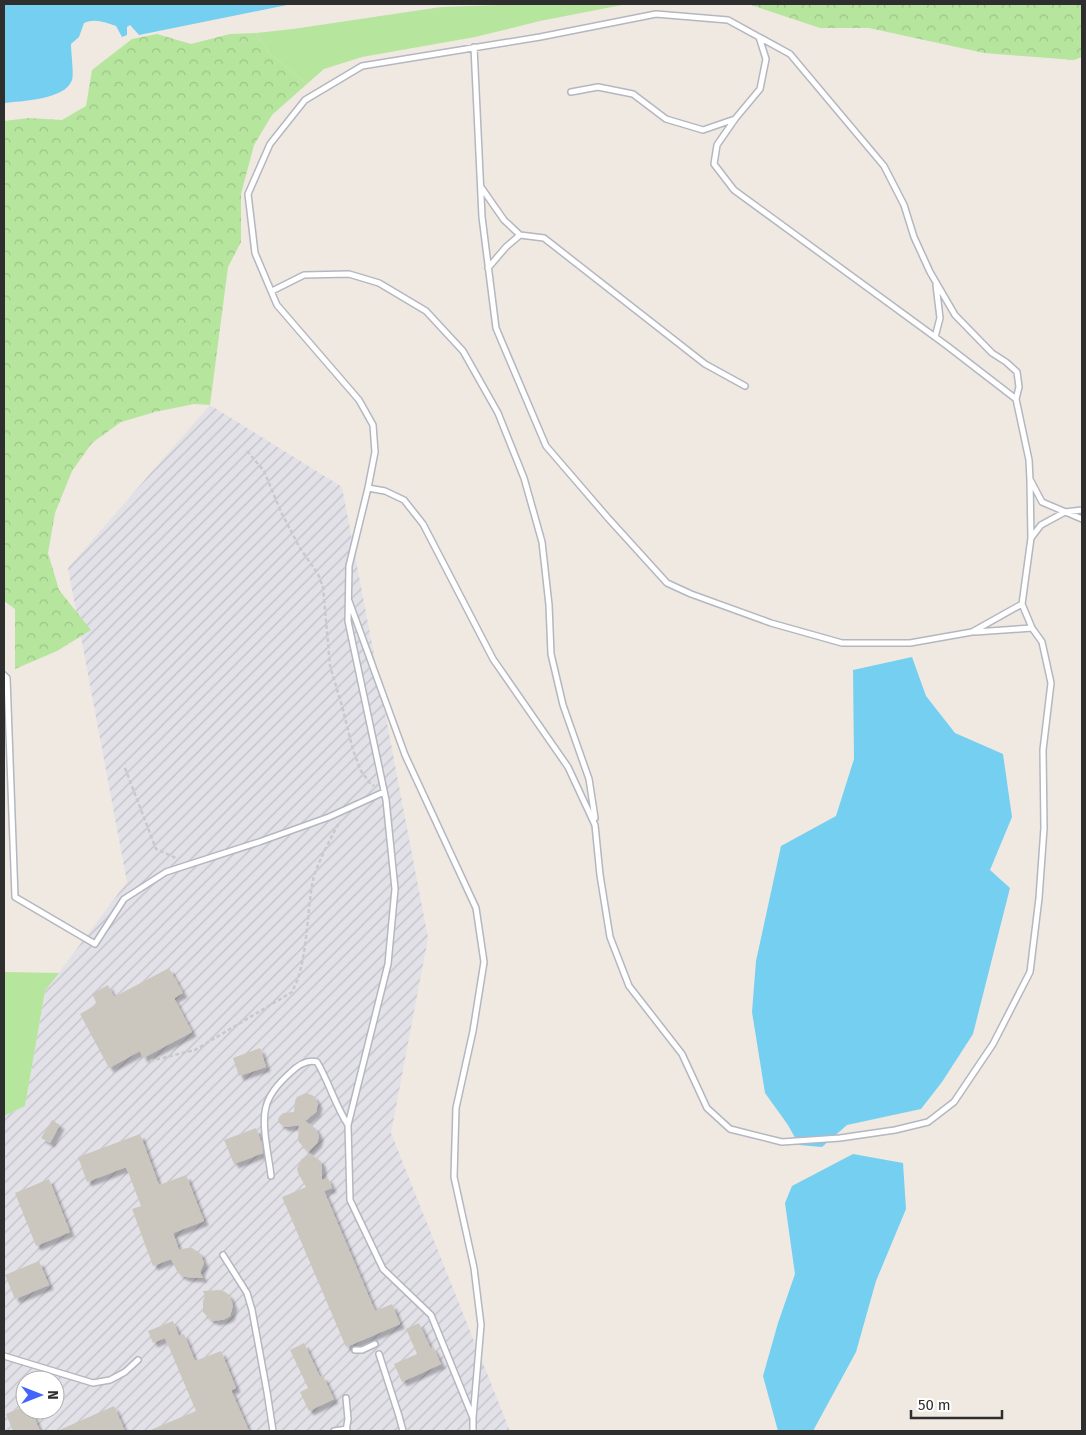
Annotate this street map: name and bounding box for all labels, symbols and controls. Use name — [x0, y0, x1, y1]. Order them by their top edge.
north arrow — [15, 1370, 65, 1420]
scale bar — [911, 1388, 1002, 1420]
text: N — [44, 1390, 61, 1400]
text: 50 m — [918, 1396, 951, 1414]

